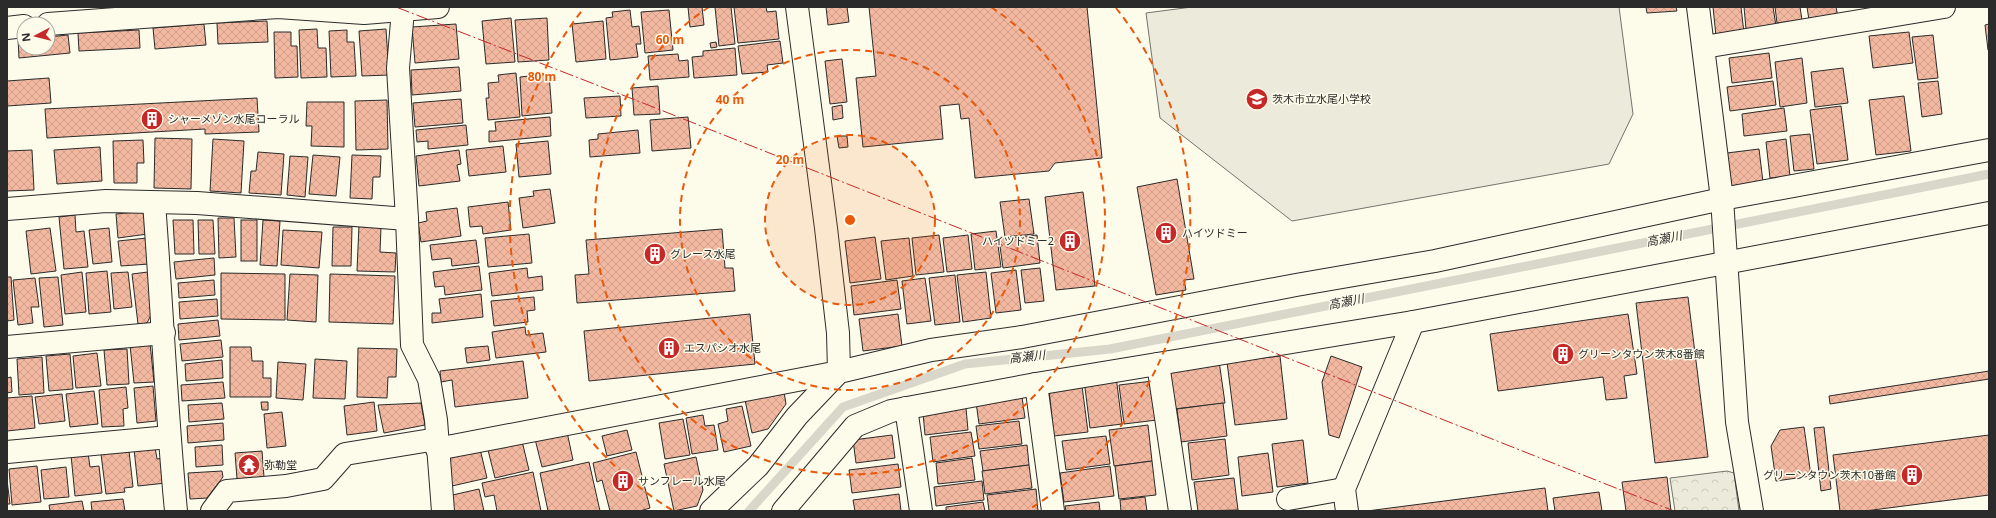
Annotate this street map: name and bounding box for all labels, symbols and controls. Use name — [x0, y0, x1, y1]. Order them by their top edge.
north arrow — [16, 16, 56, 56]
text: 60 m — [656, 31, 684, 48]
text: N — [18, 32, 34, 43]
text: 80 m — [528, 68, 556, 85]
school or university icon: 茨木市立水尾小学校 — [1244, 86, 1270, 112]
text: 40 m — [716, 91, 744, 108]
place label: 茨木市立水尾小学校 — [1272, 91, 1371, 106]
building icon: シャーメゾン水尾コーラル — [139, 106, 165, 132]
place label: シャーメゾン水尾コーラル — [168, 111, 300, 126]
text: 20 m — [776, 151, 804, 168]
centre of rings — [843, 213, 857, 227]
building icon: ハイツドミー — [1153, 220, 1179, 246]
place label: ハイツドミー — [1182, 225, 1248, 240]
water label: 高瀬川 — [1645, 226, 1685, 250]
building icon: ハイツドミー2 — [1057, 228, 1083, 254]
place label: ハイツドミー2 — [982, 233, 1054, 248]
building icon: グレース水尾 — [642, 241, 668, 267]
place label: グレース水尾 — [670, 246, 735, 261]
water label: 高瀬川 — [1327, 289, 1367, 313]
building icon: エスパシオ水尾 — [656, 335, 682, 361]
place label: エスパシオ水尾 — [684, 340, 761, 355]
building icon: グリーンタウン茨木8番館 — [1550, 341, 1576, 367]
water label: 高瀬川 — [1008, 346, 1048, 367]
place label: グリーンタウン茨木8番館 — [1578, 346, 1705, 361]
temple icon: 弥勒堂 — [236, 452, 262, 478]
place label: 弥勒堂 — [264, 457, 297, 472]
building icon: グリーンタウン茨木10番館 — [1899, 462, 1925, 488]
place label: グリーンタウン茨木10番館 — [1763, 467, 1896, 482]
building icon: サンフレール水尾 — [610, 468, 636, 494]
place label: サンフレール水尾 — [638, 473, 726, 488]

